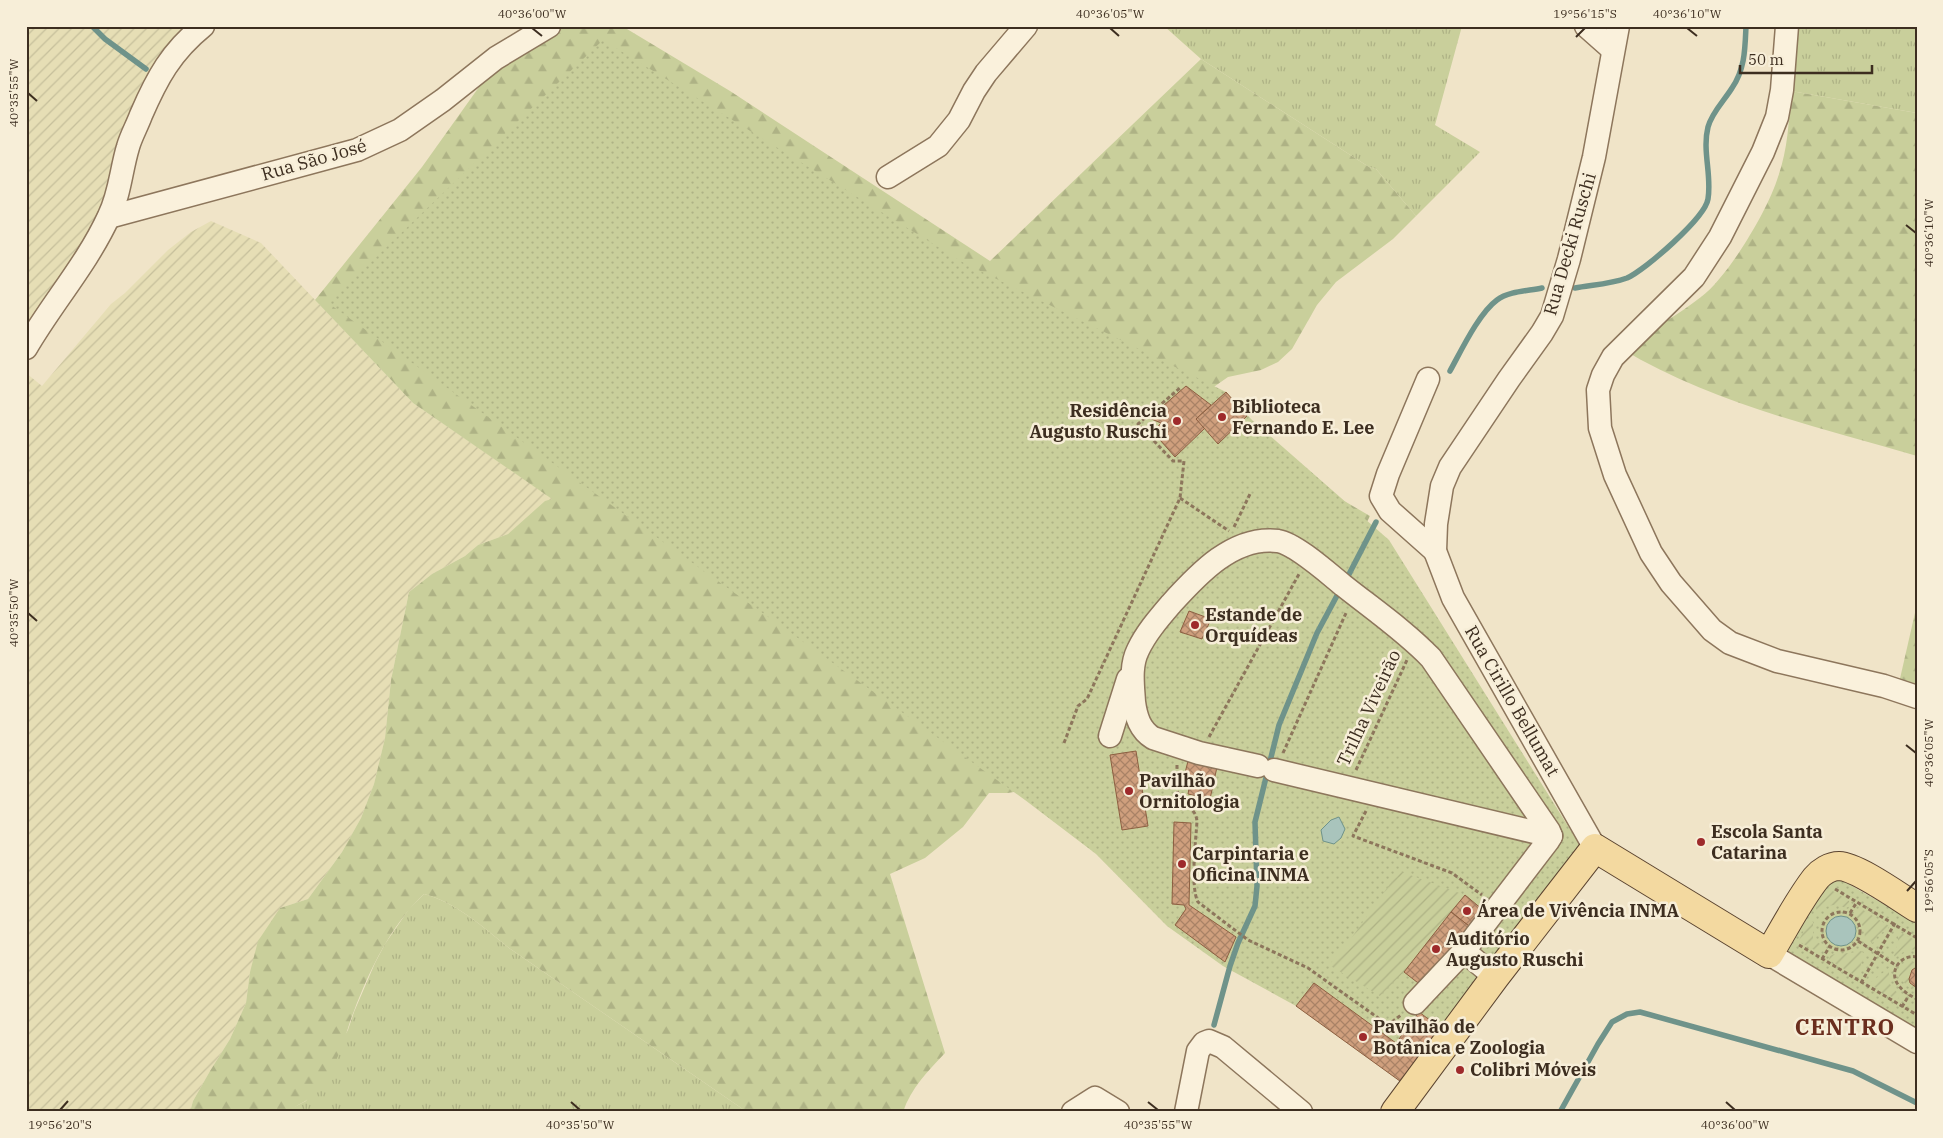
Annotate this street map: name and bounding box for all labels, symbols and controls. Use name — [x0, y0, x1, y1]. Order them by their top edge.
text: 40°36'00"W — [498, 6, 567, 21]
text: 40°36'05"W — [1076, 6, 1145, 21]
text: 19°56'15"S — [1553, 6, 1617, 21]
text: 40°36'10"W — [1653, 6, 1722, 21]
scale bar — [1740, 42, 1873, 74]
text: 50 m — [1748, 50, 1784, 69]
text: 40°35'55"W — [6, 58, 21, 127]
street label: Rua São José — [259, 134, 369, 186]
street label: Rua Decki Ruschi — [1538, 170, 1601, 318]
text: 40°36'10"W — [1921, 198, 1936, 267]
place label: Biblioteca Fernando E. Lee — [1232, 395, 1374, 439]
place label: Residência Augusto Ruschi — [1029, 399, 1167, 443]
marker: Biblioteca Fernando E. Lee — [1216, 411, 1228, 423]
marker: Residência Augusto Ruschi — [1171, 415, 1183, 427]
text: 40°35'50"W — [6, 578, 21, 647]
place label: Estande de Orquídeas — [1205, 603, 1302, 647]
marker: Estande de Orquídeas — [1189, 619, 1201, 631]
street label: Rua Cirillo Bellumat — [1460, 621, 1565, 780]
street label: Trilha Viveirão — [1332, 646, 1406, 770]
text: 40°36'05"W — [1921, 718, 1936, 787]
place label: Pavilhão Ornitologia — [1139, 769, 1240, 813]
marker: Pavilhão Ornitologia — [1123, 785, 1135, 797]
place label: Escola Santa Catarina — [1711, 820, 1823, 864]
marker: Escola Santa Catarina — [1695, 836, 1707, 848]
place label: Carpintaria e Oficina INMA — [1192, 842, 1310, 886]
text: 19°56'05"S — [1921, 849, 1936, 913]
marker: Carpintaria e Oficina INMA — [1176, 858, 1188, 870]
place label: Área de Vivência INMA — [1477, 898, 1680, 922]
marker: Área de Vivência INMA — [1461, 905, 1473, 917]
place label: Auditório Augusto Ruschi — [1446, 927, 1584, 971]
marker: Auditório Augusto Ruschi — [1430, 943, 1442, 955]
district label: CENTRO — [1795, 1012, 1895, 1041]
place label: Pavilhão de Botânica e Zoologia — [1373, 1015, 1545, 1059]
marker: Pavilhão de Botânica e Zoologia — [1357, 1031, 1369, 1043]
place label: Colibri Móveis — [1470, 1058, 1596, 1081]
marker: Colibri Móveis — [1454, 1064, 1466, 1076]
text: 19°56'20"S — [28, 1117, 92, 1132]
text: 40°35'50"W — [546, 1117, 615, 1132]
text: 40°35'55"W — [1124, 1117, 1193, 1132]
text: 40°36'00"W — [1701, 1117, 1770, 1132]

